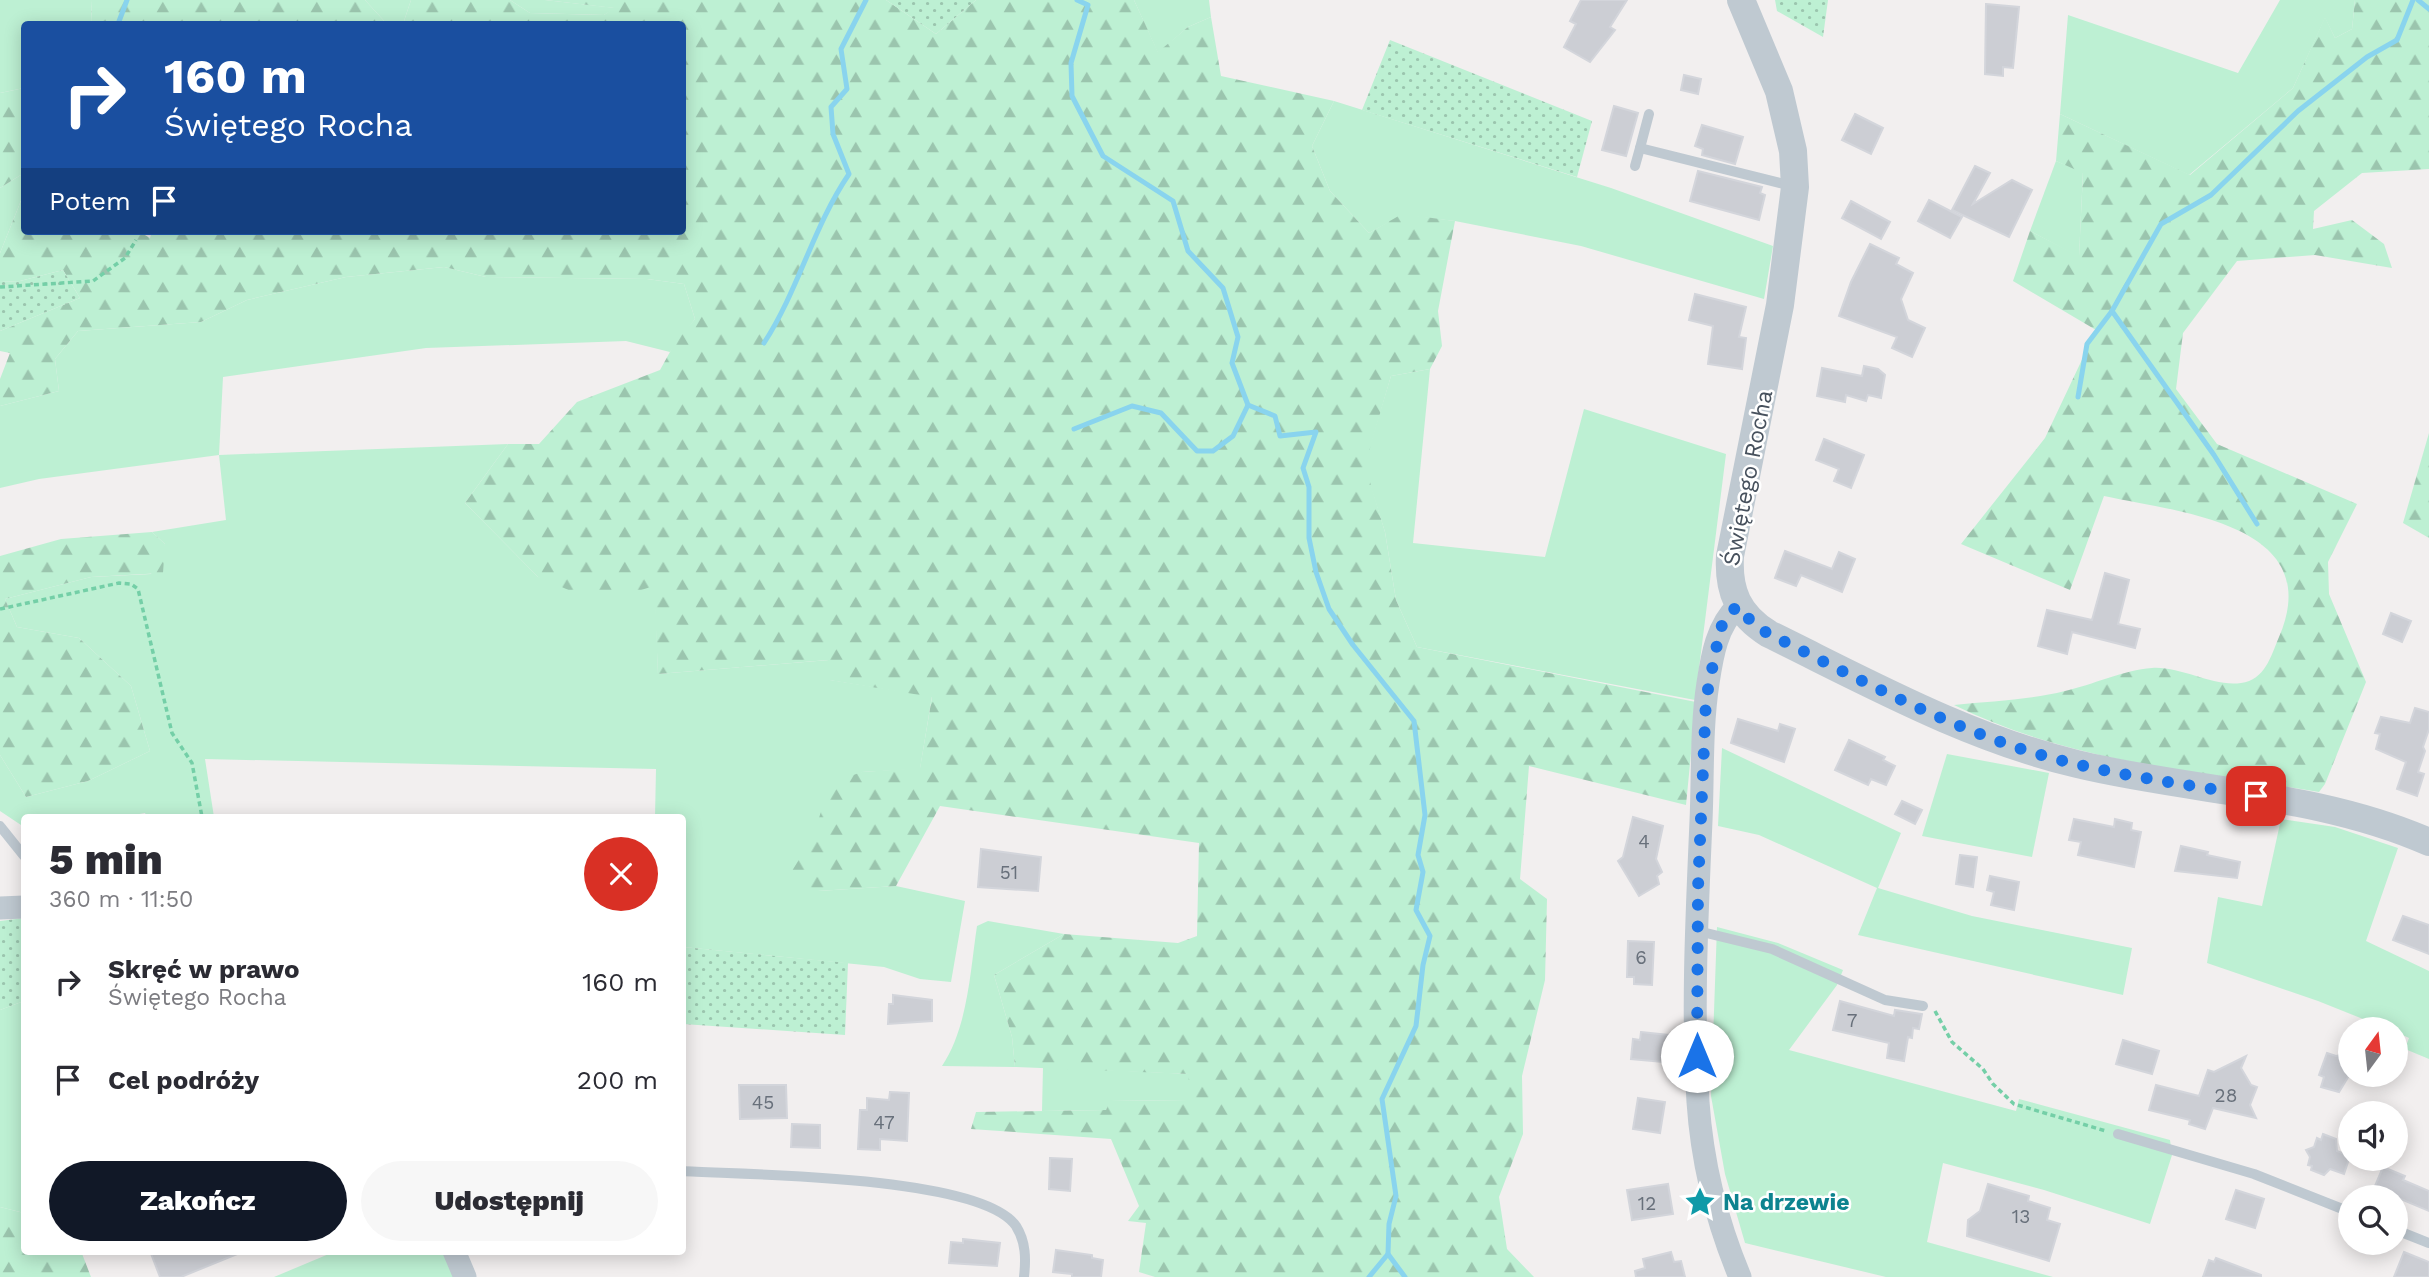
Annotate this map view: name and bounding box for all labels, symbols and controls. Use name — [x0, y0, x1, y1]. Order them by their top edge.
text: 160 m — [164, 47, 307, 105]
icon: right — [49, 49, 140, 140]
text: Świętego Rocha — [164, 106, 413, 144]
icon: arrive — [145, 182, 183, 220]
text: Potem — [49, 186, 131, 216]
street label: Świętego Rocha — [1717, 388, 1778, 568]
pin — [2226, 766, 2286, 826]
icon: arrive — [2237, 777, 2275, 815]
house number: 4 — [1638, 830, 1650, 853]
text: 5 min — [49, 835, 163, 884]
button: close — [584, 837, 658, 911]
house number: 51 — [1000, 861, 1018, 884]
text: 360 m · 11:50 — [49, 886, 193, 913]
house number: 6 — [1635, 946, 1647, 969]
text: Skręć w prawo — [108, 954, 300, 984]
icon: right — [49, 963, 87, 1001]
text: 160 m — [582, 967, 658, 997]
text: Świętego Rocha — [108, 984, 287, 1011]
house number: 7 — [1847, 1009, 1857, 1032]
north arrow — [2338, 1017, 2408, 1087]
map controls — [2338, 1017, 2408, 1255]
position arrow — [1660, 1019, 1734, 1093]
icon: arrive — [49, 1061, 87, 1099]
text: Cel podróży — [108, 1065, 259, 1095]
text: 200 m — [577, 1065, 658, 1095]
house number: 28 — [2215, 1084, 2237, 1107]
house number: 45 — [752, 1091, 774, 1114]
button: sound — [2338, 1101, 2408, 1171]
house number: 47 — [873, 1111, 895, 1134]
button: Zakończ — [49, 1161, 347, 1241]
button: Udostępnij — [361, 1161, 658, 1241]
place icon: Na drzewie — [1683, 1185, 1717, 1219]
button: search — [2338, 1185, 2408, 1255]
place label: Na drzewie — [1723, 1189, 1849, 1216]
house number: 12 — [1638, 1192, 1656, 1215]
house number: 13 — [2012, 1205, 2030, 1228]

